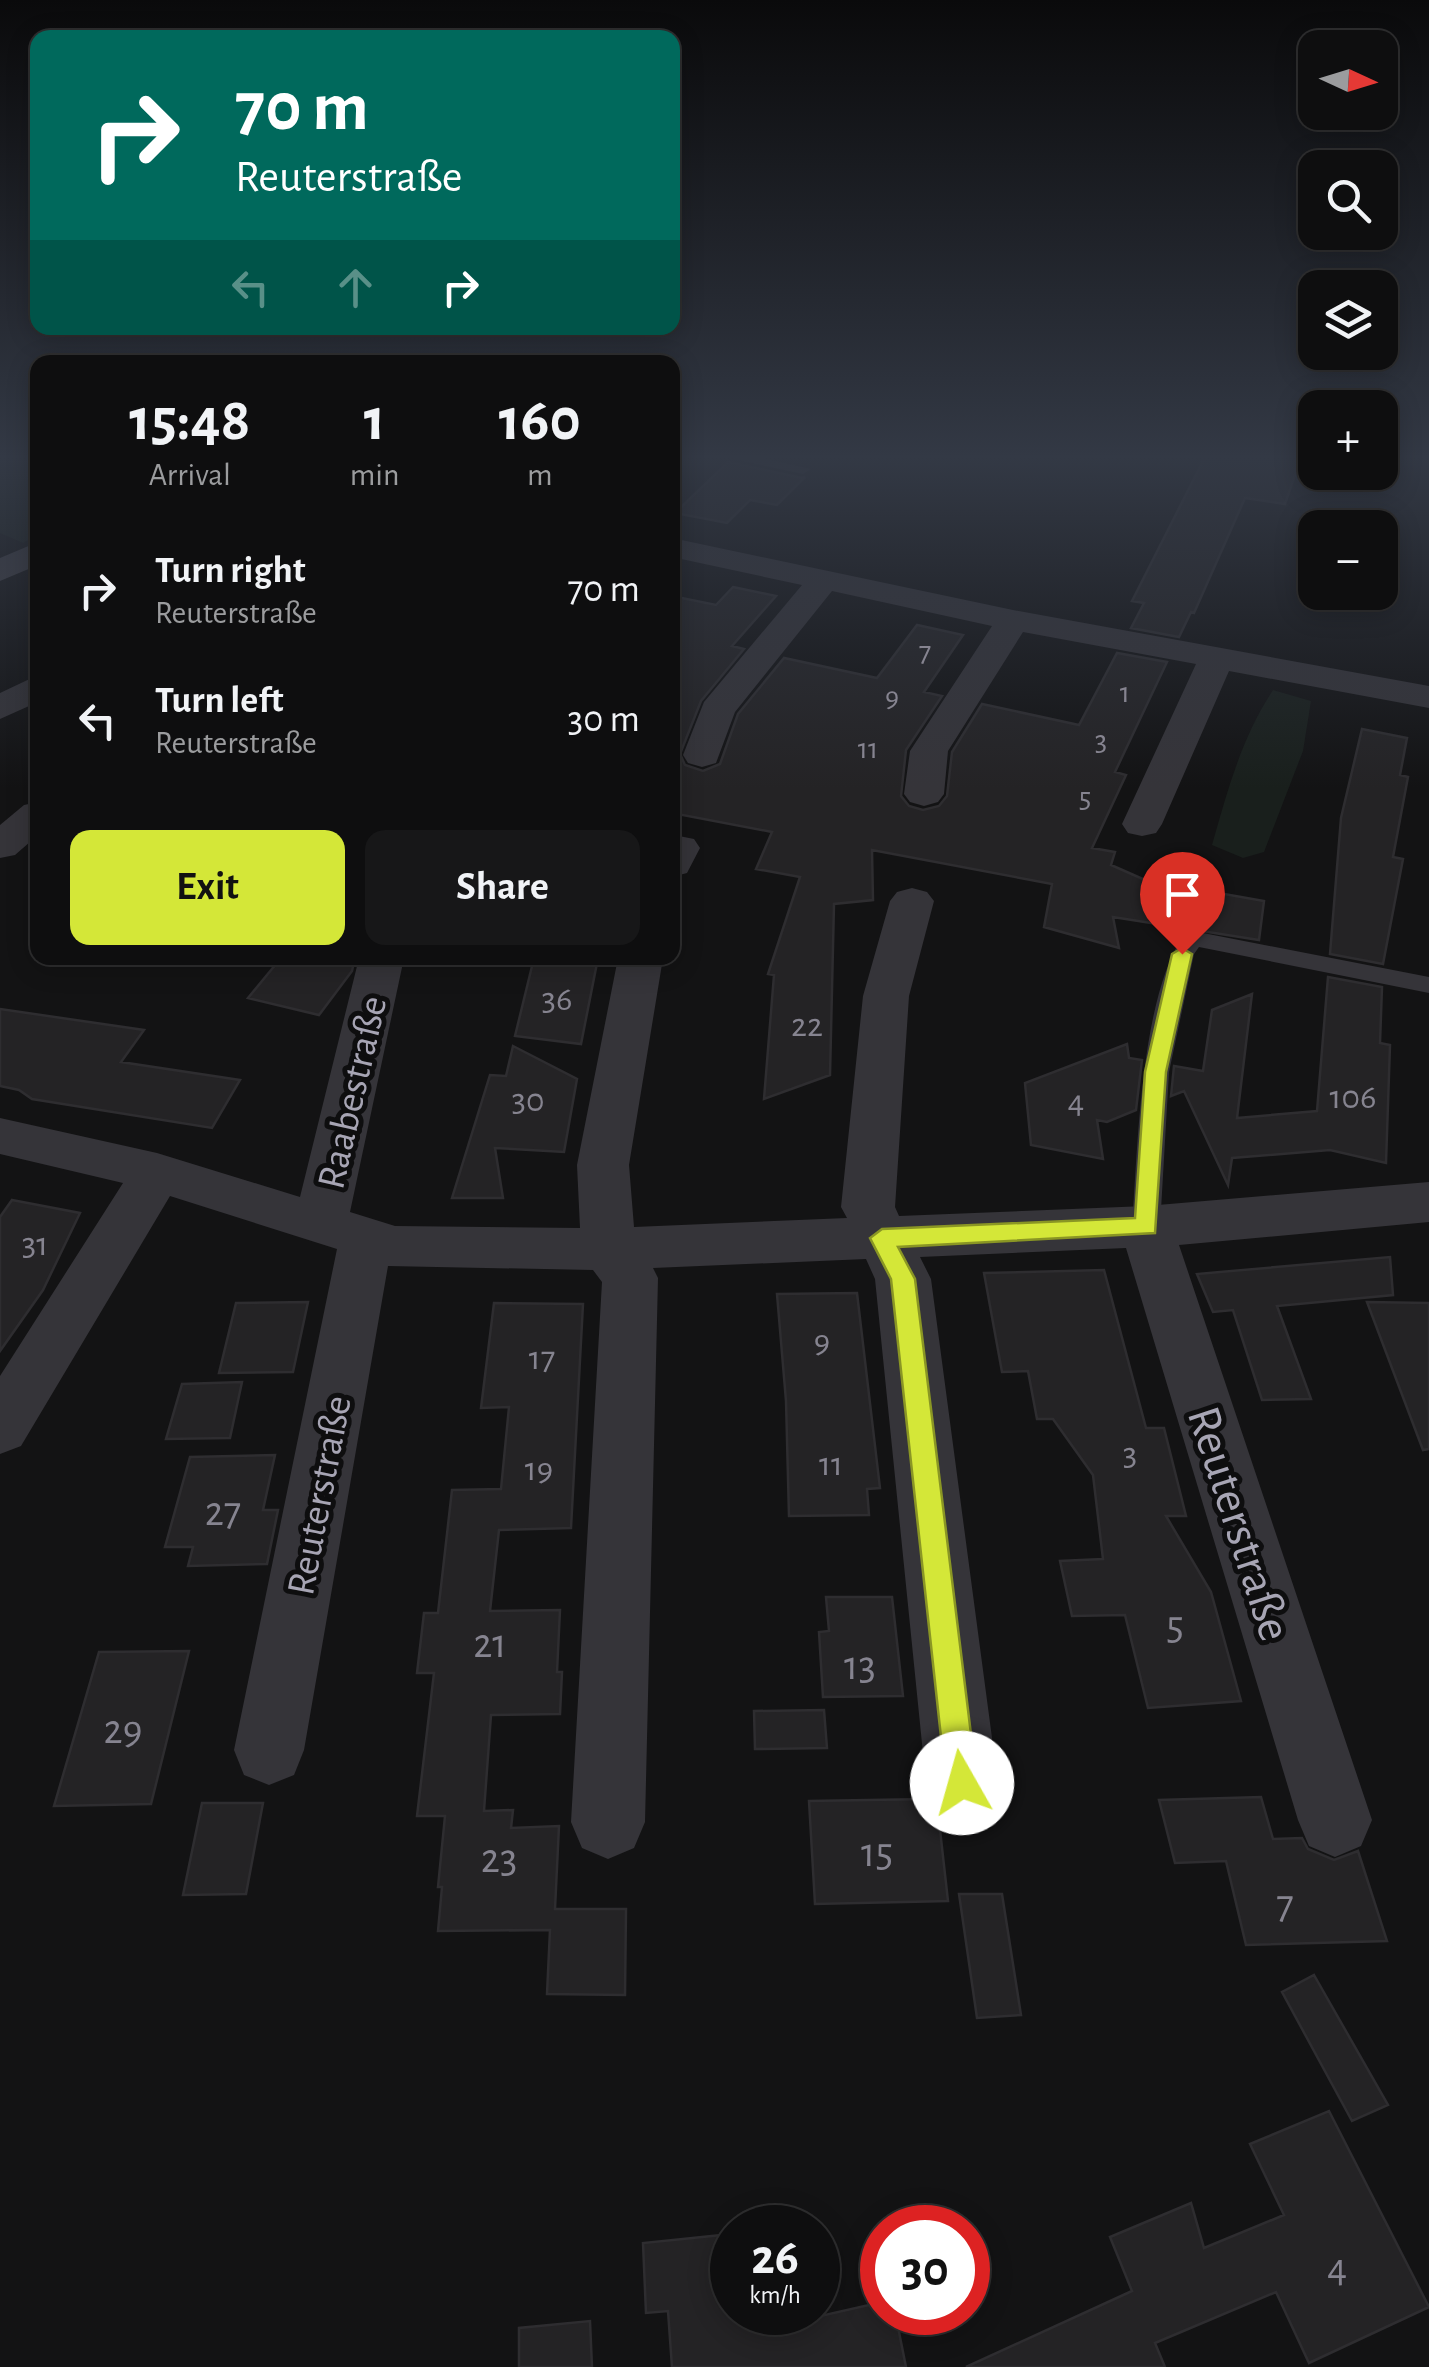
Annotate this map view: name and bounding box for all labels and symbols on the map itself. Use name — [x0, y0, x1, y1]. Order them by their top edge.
north arrow — [1298, 30, 1398, 130]
house number: 7 — [919, 637, 931, 667]
house number: 1 — [1120, 678, 1130, 708]
house number: 9 — [885, 683, 899, 713]
house number: 3 — [1095, 726, 1107, 756]
house number: 11 — [858, 734, 878, 764]
house number: 5 — [1079, 783, 1091, 813]
pin — [1140, 852, 1225, 955]
house number: 36 — [542, 982, 572, 1017]
street label: Raabestraße — [311, 992, 395, 1193]
house number: 22 — [791, 1008, 823, 1043]
house number: 106 — [1330, 1080, 1376, 1115]
house number: 30 — [512, 1083, 544, 1118]
house number: 4 — [1068, 1085, 1084, 1120]
house number: 31 — [22, 1227, 48, 1262]
house number: 9 — [814, 1324, 830, 1359]
house number: 17 — [529, 1341, 555, 1376]
street label: Reuterstraße — [281, 1392, 359, 1599]
street label: Reuterstraße — [1178, 1401, 1298, 1647]
house number: 3 — [1123, 1437, 1137, 1472]
house number: 11 — [819, 1447, 843, 1482]
house number: 19 — [525, 1452, 553, 1487]
house number: 27 — [205, 1491, 241, 1533]
house number: 5 — [1166, 1605, 1184, 1647]
house number: 21 — [473, 1623, 507, 1665]
house number: 13 — [844, 1645, 876, 1687]
house number: 29 — [104, 1709, 142, 1751]
position arrow — [910, 1731, 1014, 1835]
house number: 15 — [861, 1832, 893, 1874]
house number: 23 — [481, 1838, 517, 1880]
house number: 7 — [1276, 1884, 1294, 1926]
speed limit sign: 30 — [860, 2205, 990, 2335]
house number: 4 — [1327, 2247, 1347, 2289]

